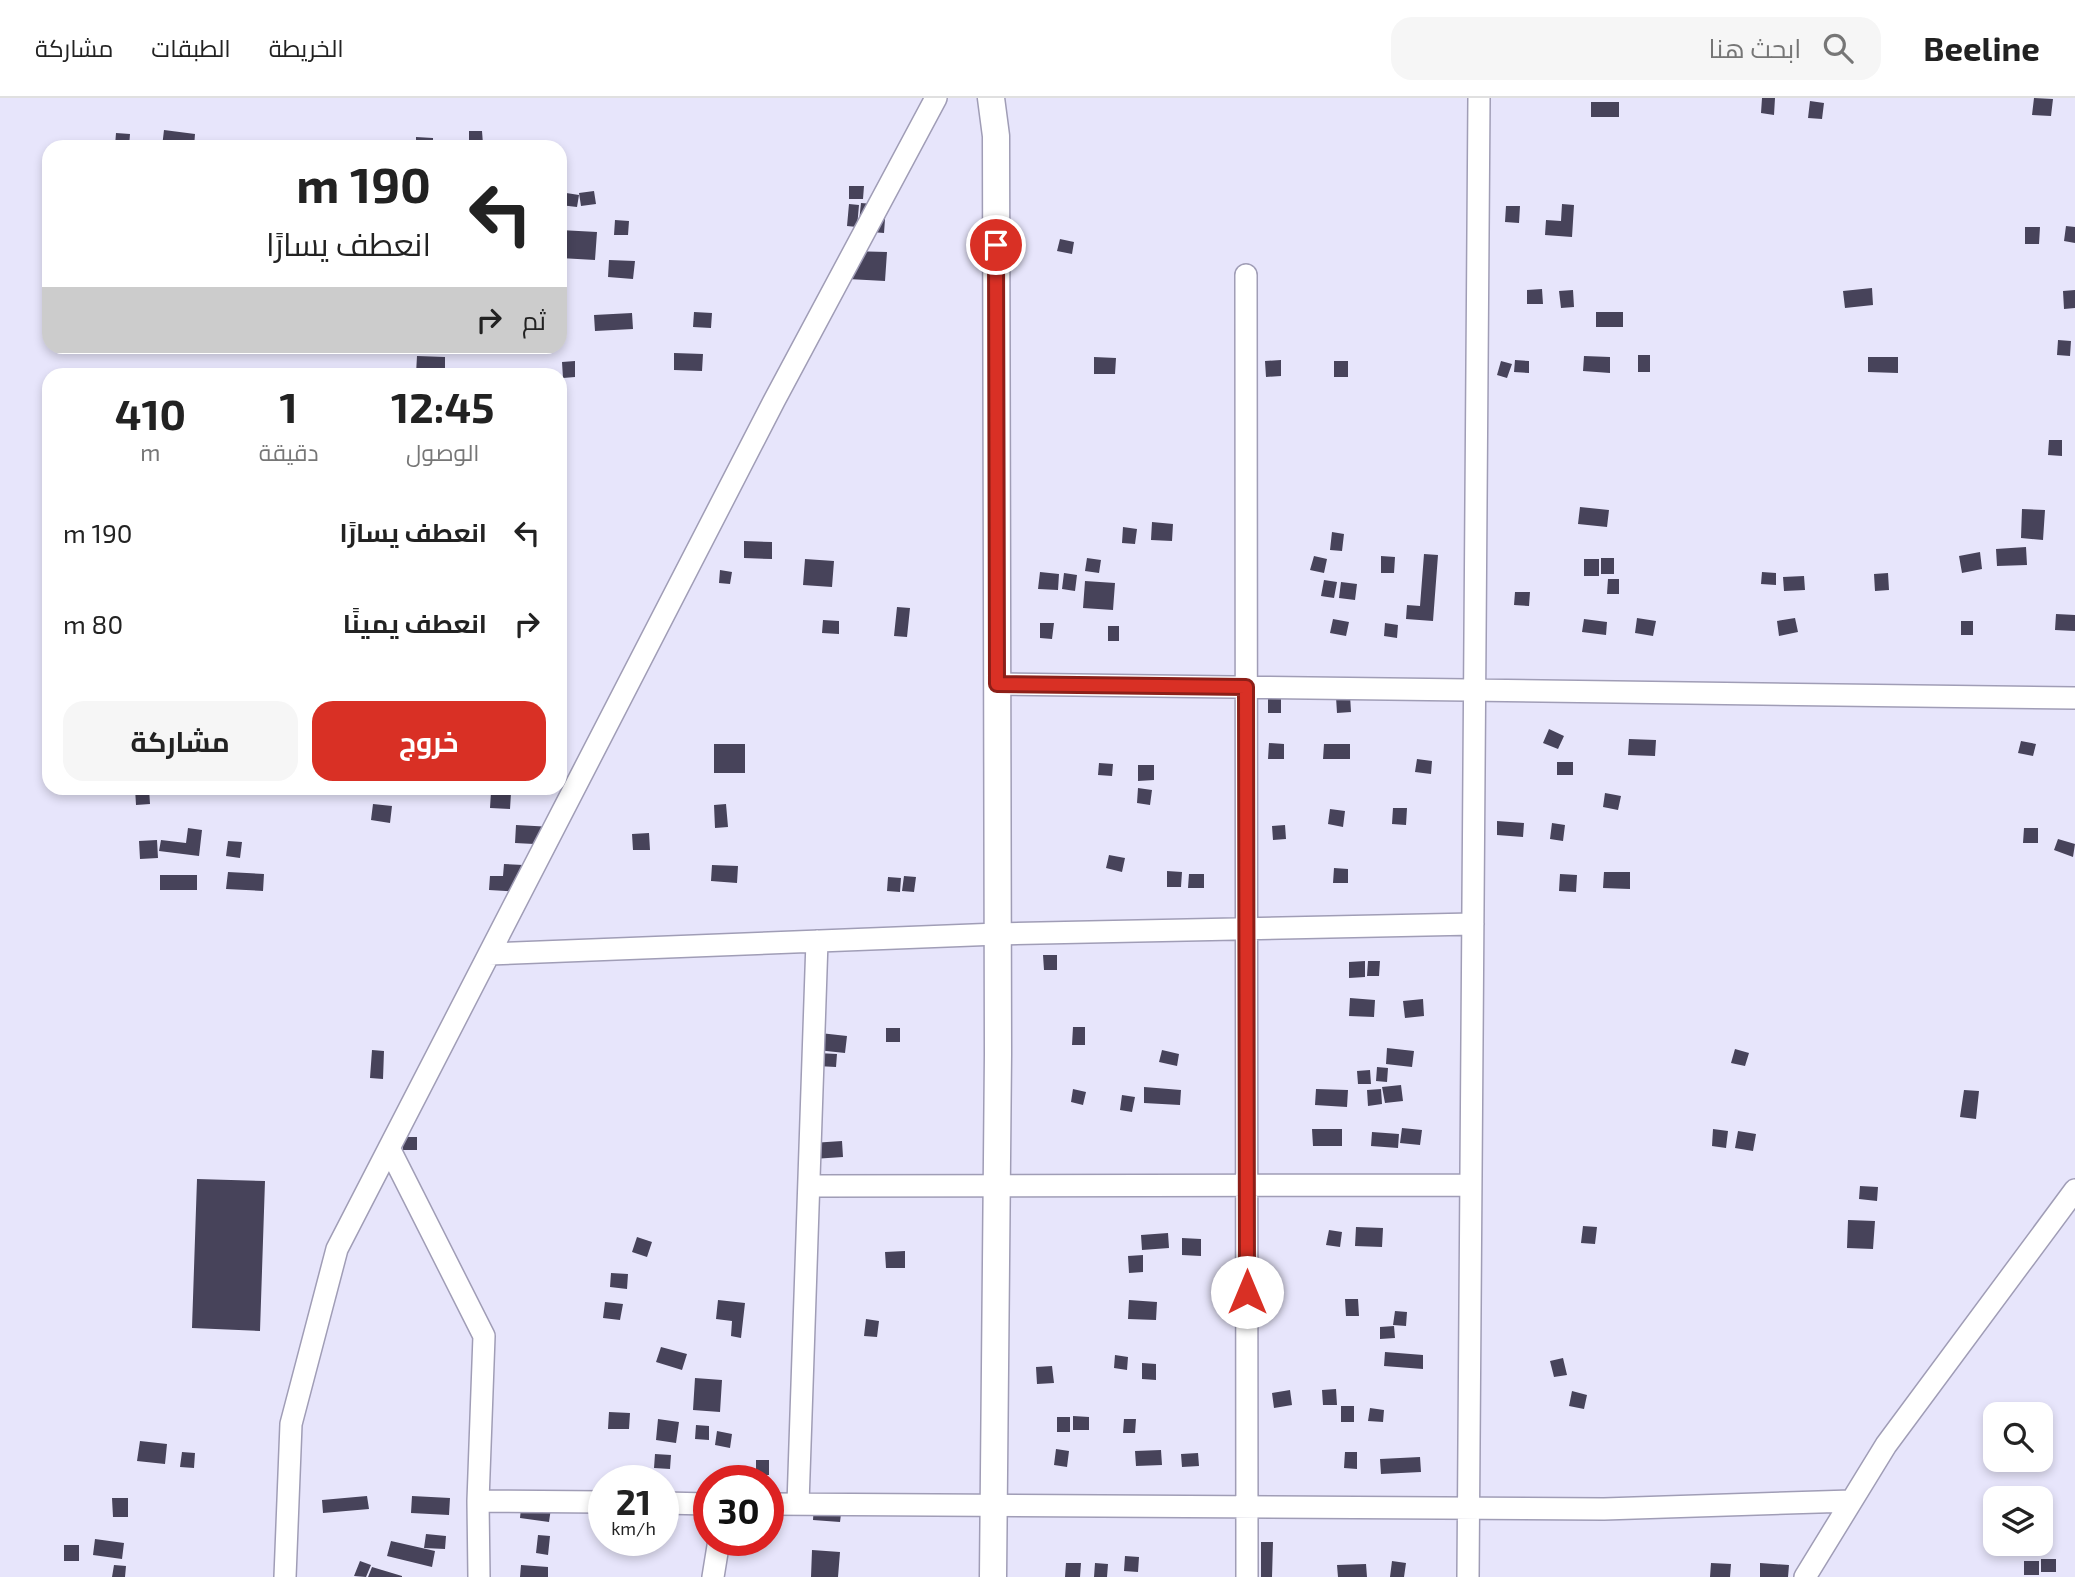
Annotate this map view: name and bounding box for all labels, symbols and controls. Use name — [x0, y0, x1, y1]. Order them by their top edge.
search box — [1391, 17, 1881, 80]
text: Beeline — [1923, 28, 2040, 68]
icon: search — [1819, 29, 1857, 67]
text: ابحث هنا — [1709, 32, 1801, 63]
text: مشاركة — [35, 33, 113, 62]
text: الطبقات — [151, 33, 231, 62]
text: الخريطة — [269, 33, 344, 62]
text: 190 m — [296, 154, 431, 213]
icon: left — [455, 168, 546, 259]
pin — [966, 215, 1026, 275]
text: انعطف يسارًا — [266, 224, 431, 262]
icon: arrive — [977, 226, 1015, 264]
icon: right — [470, 301, 508, 339]
text: ثم — [522, 304, 546, 335]
text: 1 — [280, 381, 298, 431]
text: 12:45 — [391, 381, 494, 431]
text: 410 — [115, 388, 186, 438]
text: m — [140, 438, 160, 466]
text: دقيقة — [259, 438, 319, 466]
text: الوصول — [406, 438, 479, 466]
icon: left — [508, 514, 546, 552]
text: انعطف يسارًا — [340, 516, 487, 547]
text: 190 m — [63, 517, 133, 548]
icon: right — [508, 605, 546, 643]
text: انعطف يمينًا — [343, 607, 487, 638]
text: 80 m — [63, 608, 123, 639]
button: مشاركة — [63, 701, 298, 781]
button: خروج — [312, 701, 546, 781]
position arrow — [1210, 1255, 1284, 1329]
map controls — [1983, 1402, 2053, 1556]
button: search — [1983, 1402, 2053, 1472]
speed limit sign: 30 — [693, 1465, 784, 1556]
text: 21 — [616, 1480, 651, 1522]
button: layers — [1983, 1486, 2053, 1556]
text: km/h — [611, 1517, 656, 1539]

